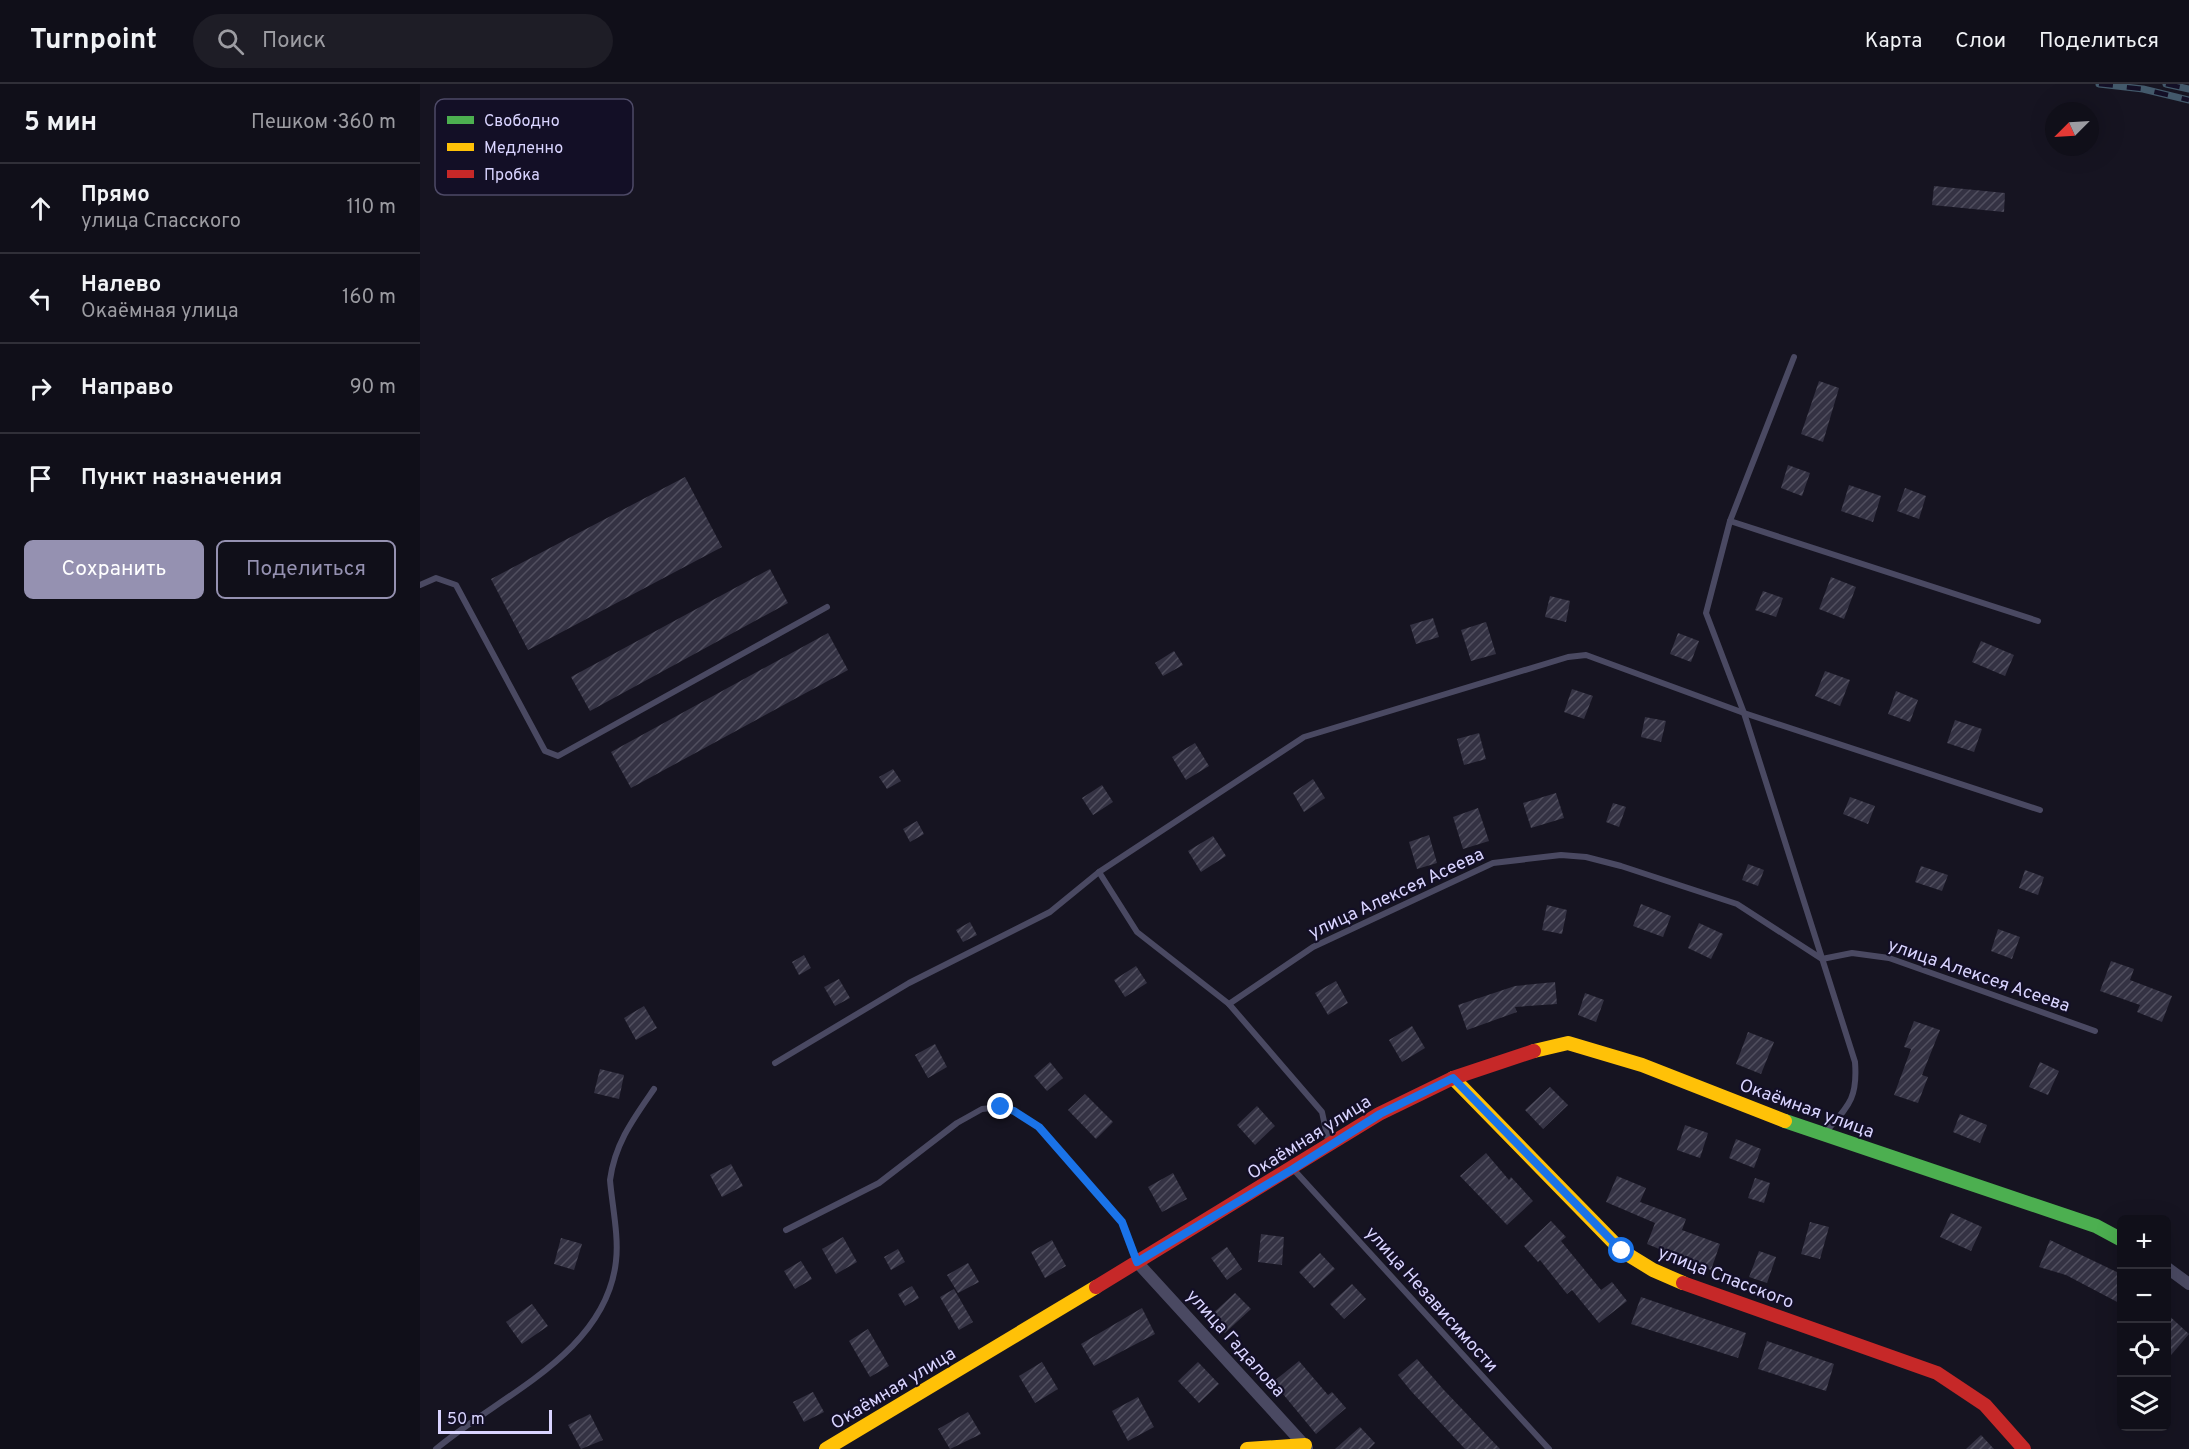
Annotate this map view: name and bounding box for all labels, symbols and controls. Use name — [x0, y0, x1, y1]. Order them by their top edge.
search box — [193, 14, 613, 68]
text: Turnpoint — [30, 23, 157, 59]
icon: search — [214, 25, 247, 58]
text: Поиск — [262, 28, 326, 55]
text: Карта — [1865, 28, 1922, 55]
text: Слои — [1955, 28, 2006, 55]
text: Поделиться — [2039, 28, 2159, 55]
legend — [435, 99, 633, 195]
north arrow — [2045, 102, 2099, 156]
text: 5 мин — [24, 107, 97, 140]
text: Пешком · 360 m — [251, 110, 396, 136]
text: Свободно — [484, 112, 560, 132]
text: Медленно — [484, 139, 563, 159]
text: Пробка — [484, 166, 540, 186]
text: Прямо — [81, 182, 150, 209]
icon: ahead — [24, 192, 57, 225]
text: 110 m — [347, 195, 396, 221]
text: улица Спасского — [81, 209, 241, 235]
text: Налево — [81, 272, 161, 299]
icon: left — [24, 282, 57, 315]
text: 160 m — [342, 285, 396, 311]
text: Окаёмная улица — [81, 299, 239, 325]
icon: right — [24, 372, 57, 405]
text: Направо — [81, 375, 173, 402]
text: 90 m — [350, 375, 396, 401]
icon: arrive — [24, 462, 57, 495]
text: Пункт назначения — [81, 465, 282, 492]
button: Сохранить — [24, 540, 204, 599]
button: Поделиться — [216, 540, 396, 599]
street label: улица Алексея Асеева — [1305, 844, 1488, 945]
street label: улица Алексея Асеева — [1884, 934, 2073, 1018]
street label: Окаёмная улица — [1736, 1074, 1877, 1144]
street label: Окаёмная улица — [1244, 1091, 1376, 1186]
route end — [987, 1093, 1013, 1119]
map controls — [2117, 1215, 2171, 1431]
button: + — [2117, 1215, 2171, 1269]
street label: улица Независимости — [1359, 1222, 1503, 1378]
route start — [1608, 1237, 1634, 1263]
street label: улица Спасского — [1654, 1242, 1797, 1315]
button: − — [2117, 1269, 2171, 1323]
street label: улица Гадалова — [1180, 1285, 1289, 1403]
button: locate — [2117, 1323, 2171, 1377]
street label: Окаёмная улица — [827, 1343, 960, 1436]
button: layers — [2117, 1377, 2171, 1431]
scale bar — [438, 1407, 552, 1434]
text: 50 m — [447, 1410, 485, 1430]

